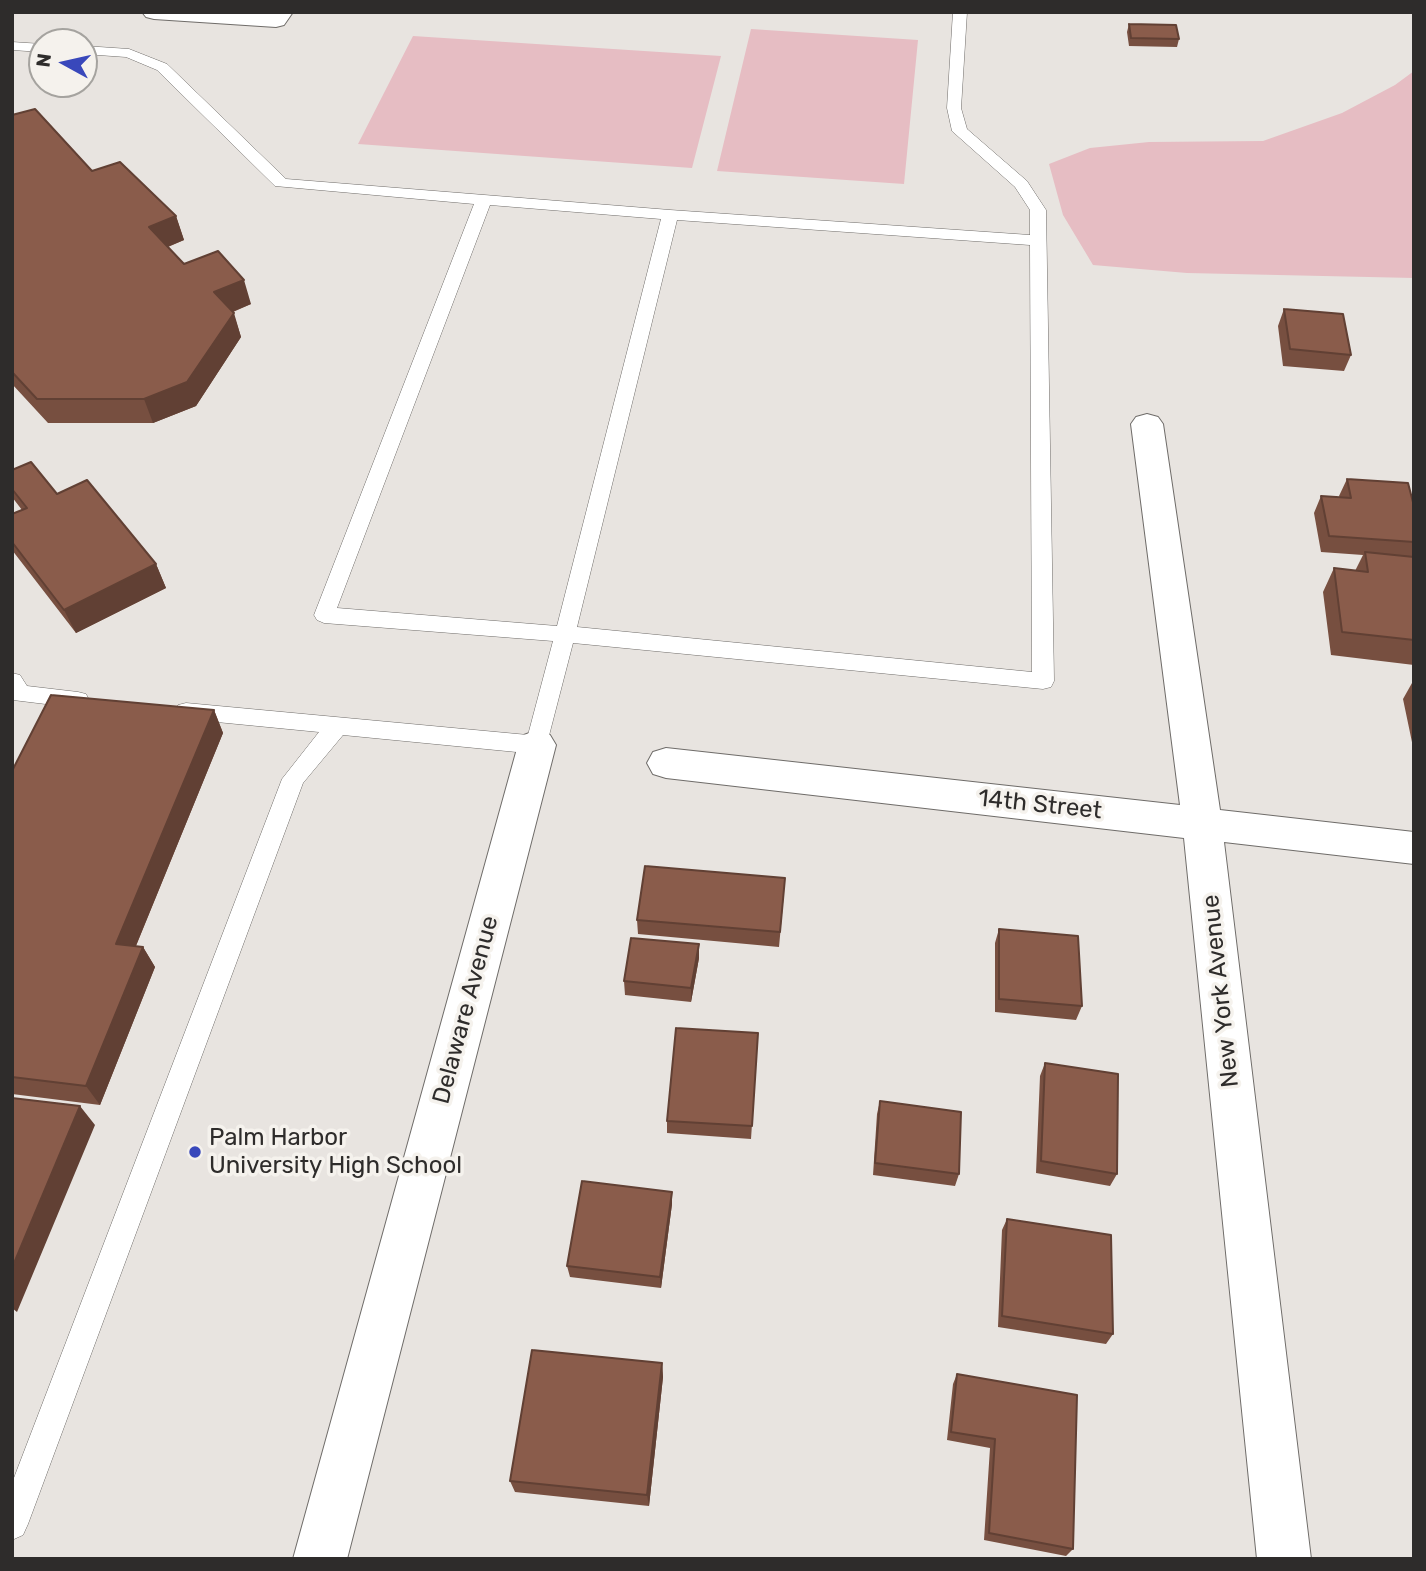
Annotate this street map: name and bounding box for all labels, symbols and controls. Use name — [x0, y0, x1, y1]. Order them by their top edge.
north arrow — [28, 28, 98, 98]
text: N — [31, 52, 56, 69]
street label: 14th Street — [977, 784, 1103, 826]
street label: New York Avenue — [1197, 893, 1245, 1089]
street label: Delaware Avenue — [427, 913, 505, 1107]
place label: Palm Harbor University High School — [209, 1124, 462, 1180]
marker: Palm Harbor University High School — [187, 1144, 203, 1160]

